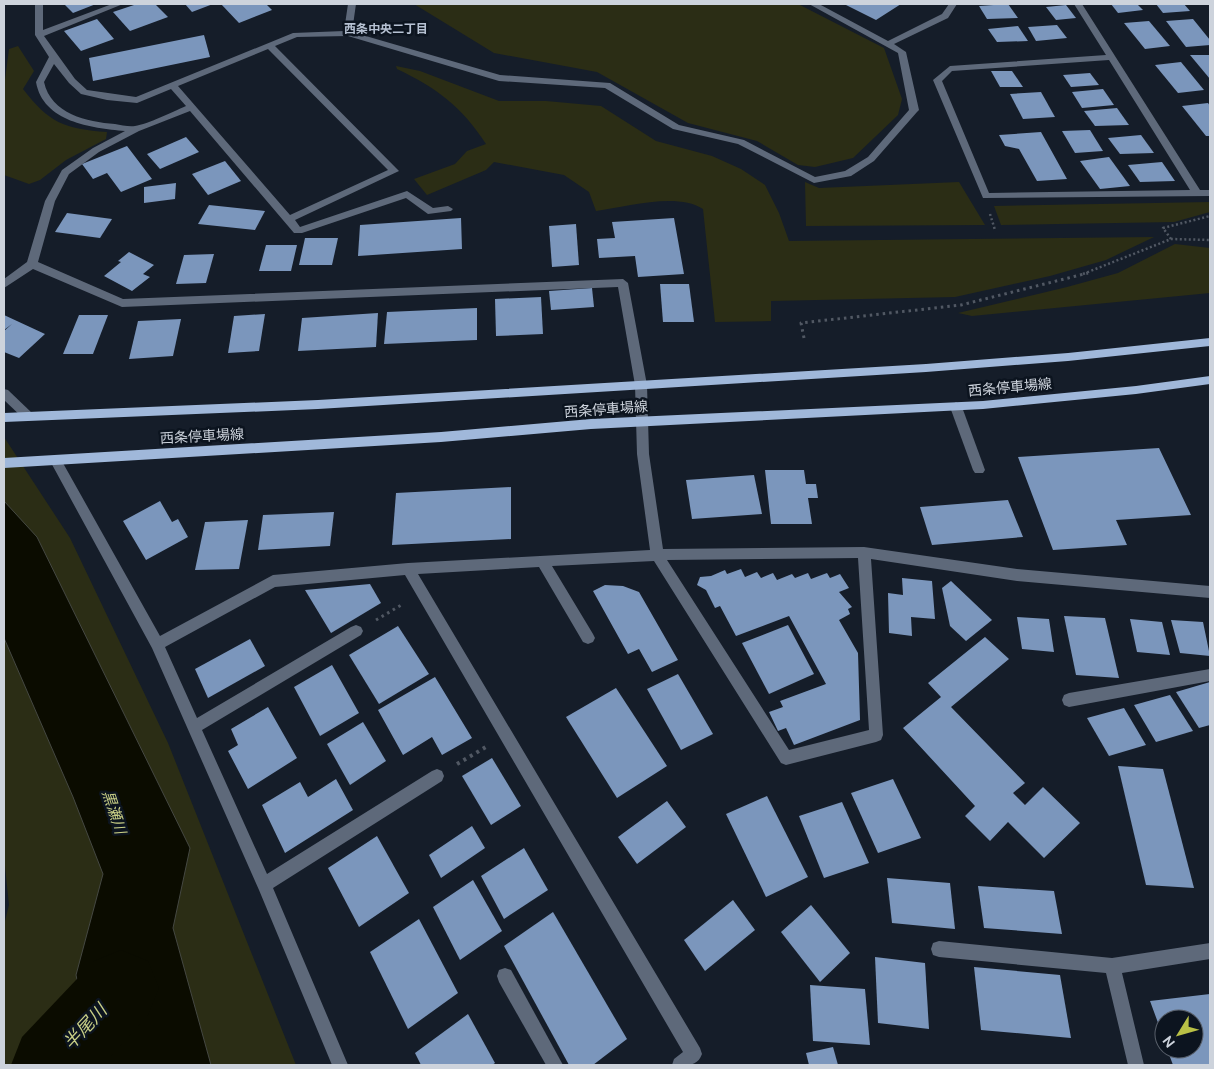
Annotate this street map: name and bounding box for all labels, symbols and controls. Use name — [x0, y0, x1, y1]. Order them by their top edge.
district label: 西条中央二丁目 — [344, 22, 428, 35]
street label: 西条停車場線 — [967, 375, 1053, 399]
street label: 西条停車場線 — [564, 398, 648, 420]
street label: 西条停車場線 — [160, 426, 244, 446]
water label: 黒瀬川 — [99, 788, 130, 838]
water label: 半尾川 — [59, 998, 111, 1053]
north arrow — [1154, 1009, 1204, 1059]
text: N — [1159, 1033, 1178, 1051]

